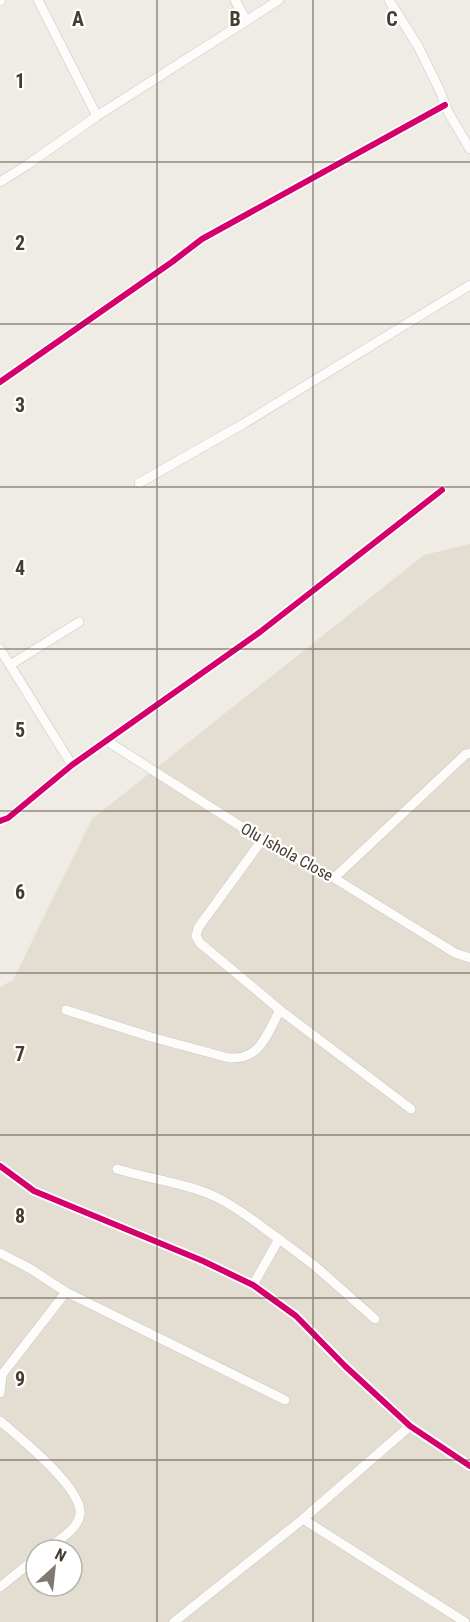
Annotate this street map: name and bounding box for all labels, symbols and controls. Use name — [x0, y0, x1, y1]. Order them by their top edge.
text: A — [72, 7, 84, 31]
text: B — [229, 7, 241, 31]
text: C — [386, 7, 398, 31]
text: 1 — [15, 69, 25, 93]
text: 2 — [15, 231, 25, 255]
text: 3 — [15, 393, 25, 417]
text: 4 — [15, 556, 25, 580]
text: 5 — [15, 718, 25, 742]
street label: Olu Ishola Close — [238, 819, 336, 885]
text: 6 — [15, 880, 25, 904]
text: 7 — [15, 1042, 25, 1066]
text: 8 — [15, 1204, 25, 1228]
text: 9 — [15, 1367, 25, 1391]
north arrow — [24, 1538, 84, 1598]
text: N — [52, 1544, 69, 1566]

